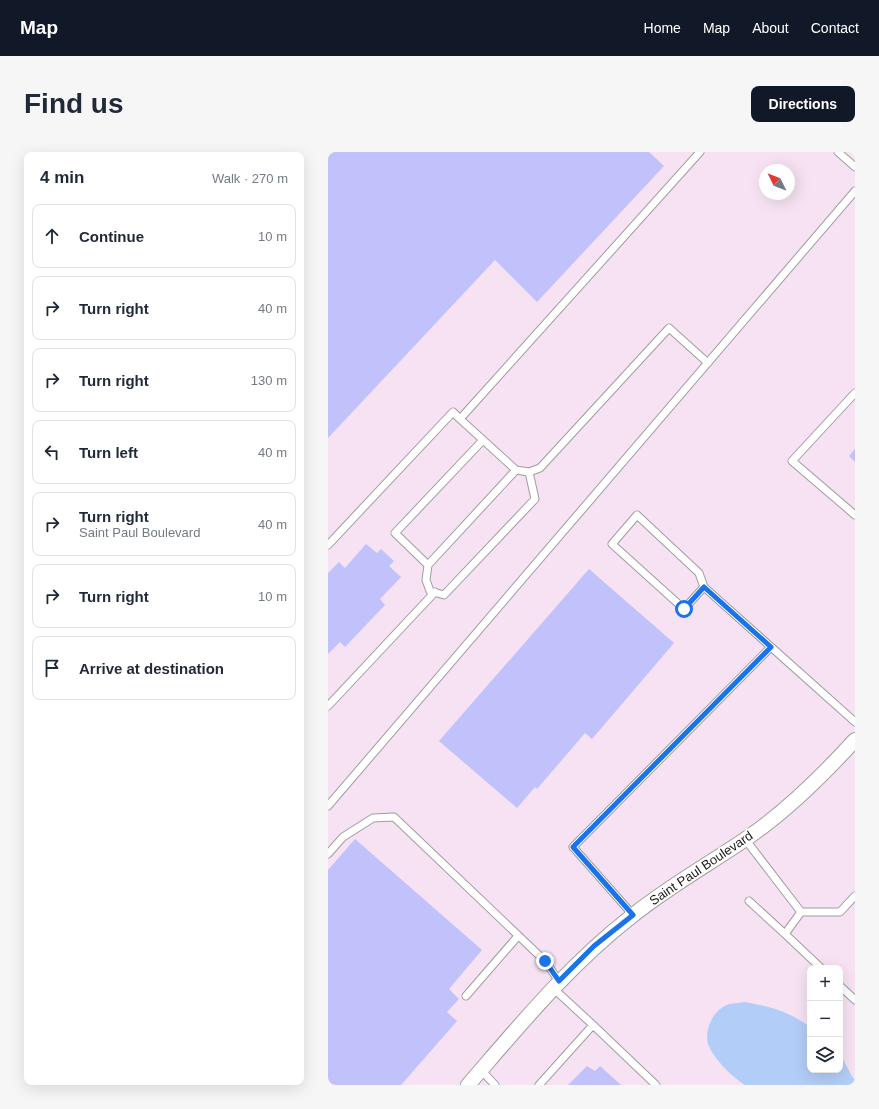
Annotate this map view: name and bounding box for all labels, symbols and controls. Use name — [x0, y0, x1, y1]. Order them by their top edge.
text: Map — [20, 17, 58, 38]
text: Home — [644, 20, 681, 36]
text: Map — [703, 20, 730, 36]
text: About — [752, 20, 789, 36]
text: Contact — [811, 20, 859, 36]
button: Directions — [751, 86, 855, 122]
text: Find us — [24, 88, 124, 119]
north arrow — [759, 164, 795, 200]
text: 4 min — [40, 168, 84, 187]
text: Walk · 270 m — [212, 171, 288, 186]
icon: ahead — [41, 225, 63, 247]
text: Continue — [79, 228, 144, 245]
text: 10 m — [258, 229, 287, 244]
icon: right — [41, 297, 63, 319]
text: Turn right — [79, 300, 149, 317]
text: 40 m — [258, 301, 287, 316]
icon: right — [41, 369, 63, 391]
text: Turn right — [79, 372, 149, 389]
text: 130 m — [251, 373, 287, 388]
icon: left — [41, 441, 63, 463]
text: Turn left — [79, 444, 138, 461]
text: 40 m — [258, 445, 287, 460]
text: Turn right — [79, 508, 149, 525]
icon: right — [41, 513, 63, 535]
text: 40 m — [258, 517, 287, 532]
text: Saint Paul Boulevard — [79, 525, 200, 540]
icon: right — [41, 585, 63, 607]
text: Turn right — [79, 588, 149, 605]
text: 10 m — [258, 589, 287, 604]
route start — [675, 600, 693, 618]
icon: arrive — [41, 657, 63, 679]
text: Arrive at destination — [79, 660, 224, 677]
street label: Saint Paul Boulevard — [646, 828, 756, 908]
route end — [536, 952, 554, 970]
map controls — [807, 965, 843, 1073]
button: + — [807, 965, 843, 1001]
button: − — [807, 1001, 843, 1037]
button: layers — [807, 1037, 843, 1073]

